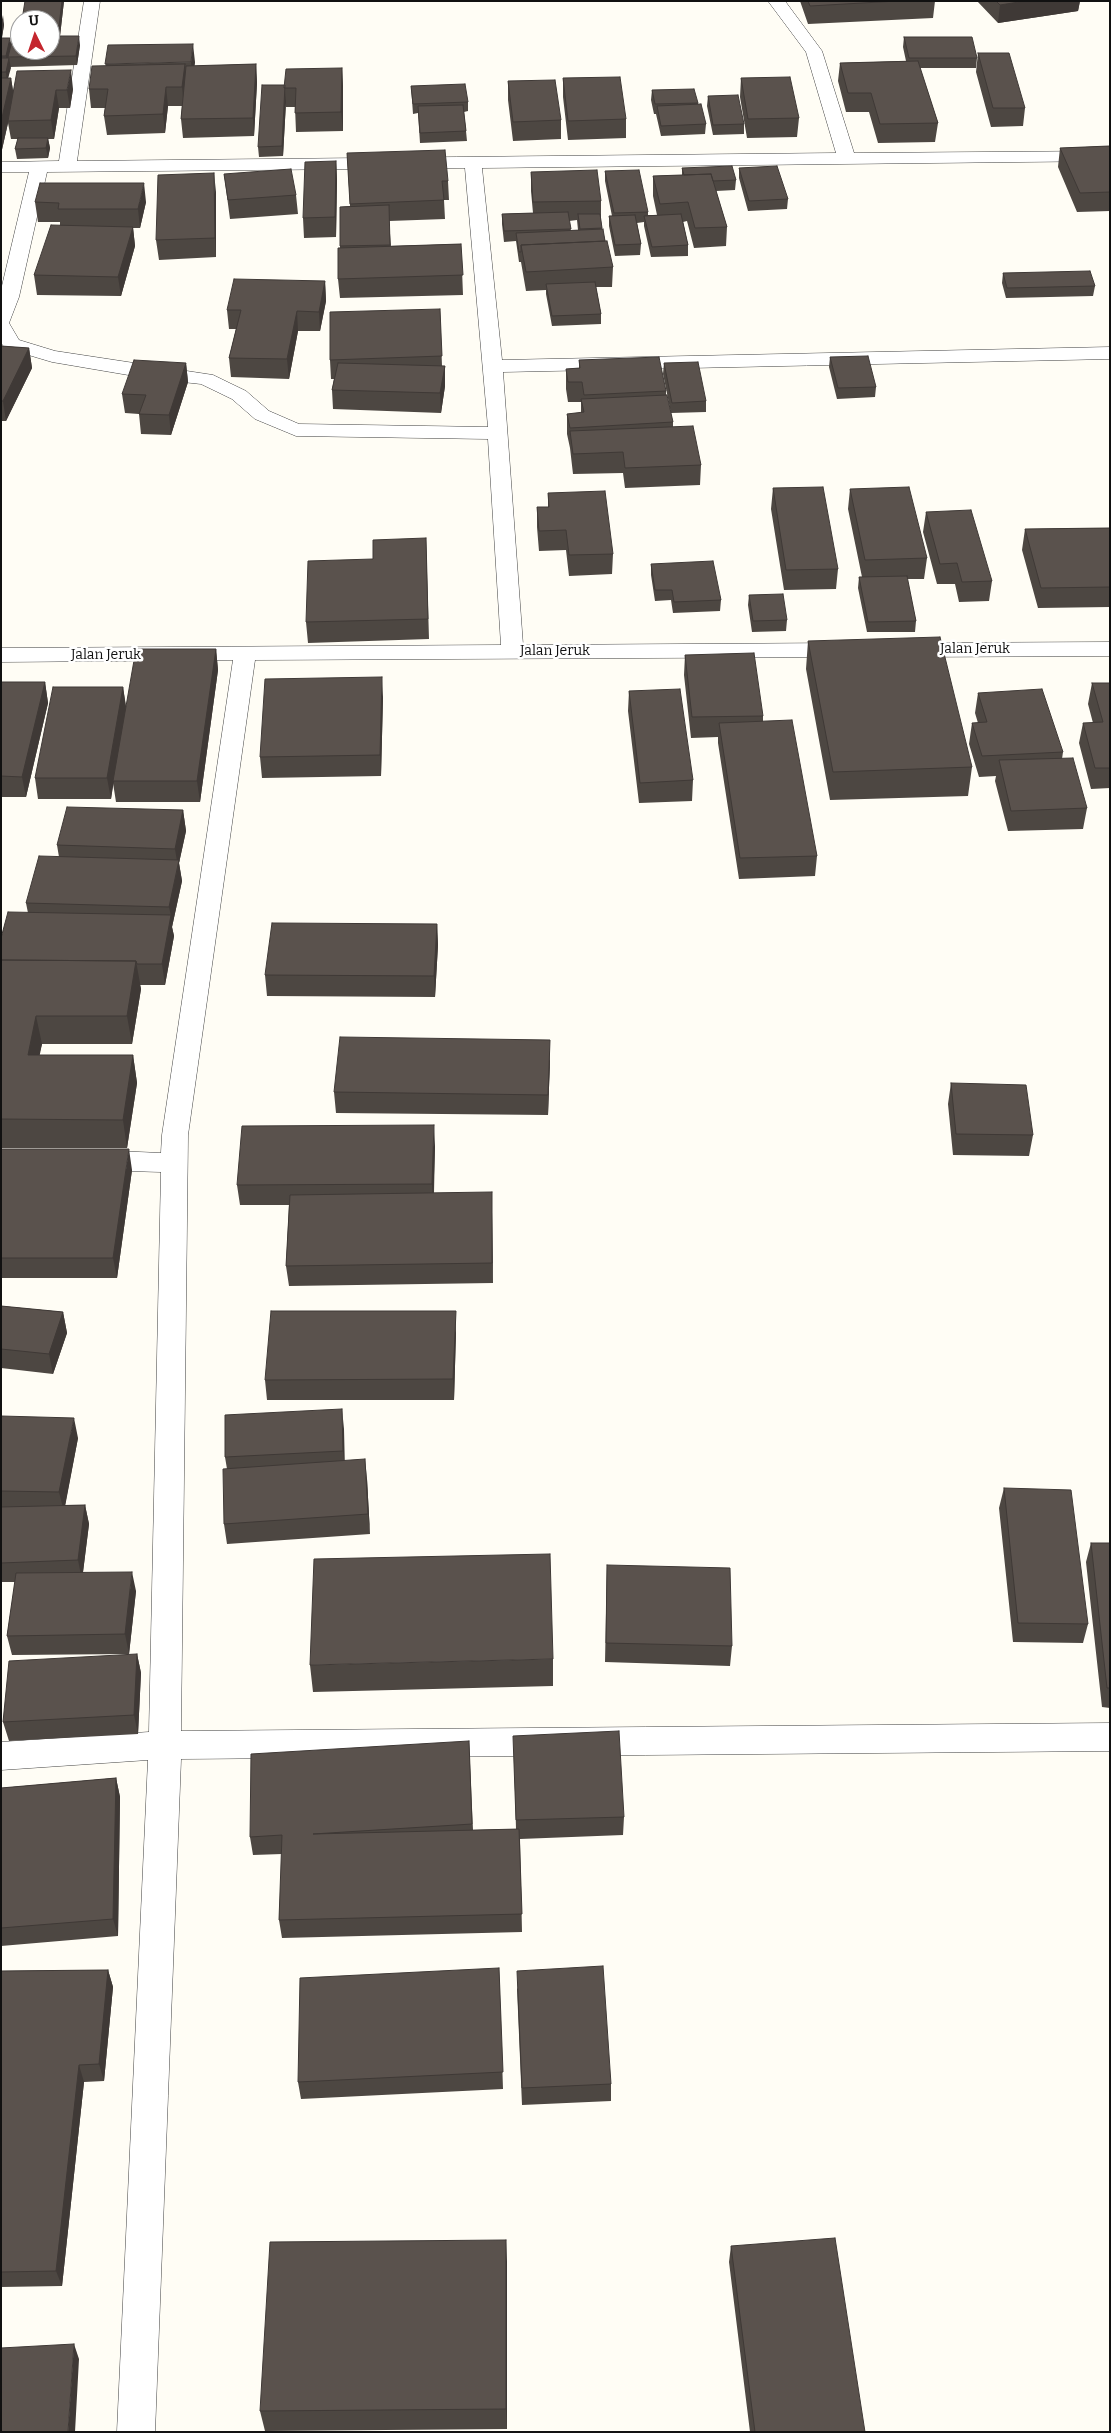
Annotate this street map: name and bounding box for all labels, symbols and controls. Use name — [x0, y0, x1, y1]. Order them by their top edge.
north arrow — [10, 10, 60, 60]
text: U — [28, 12, 40, 29]
street label: Jalan Jeruk — [940, 641, 1010, 657]
street label: Jalan Jeruk — [520, 643, 590, 659]
street label: Jalan Jeruk — [71, 647, 141, 663]

